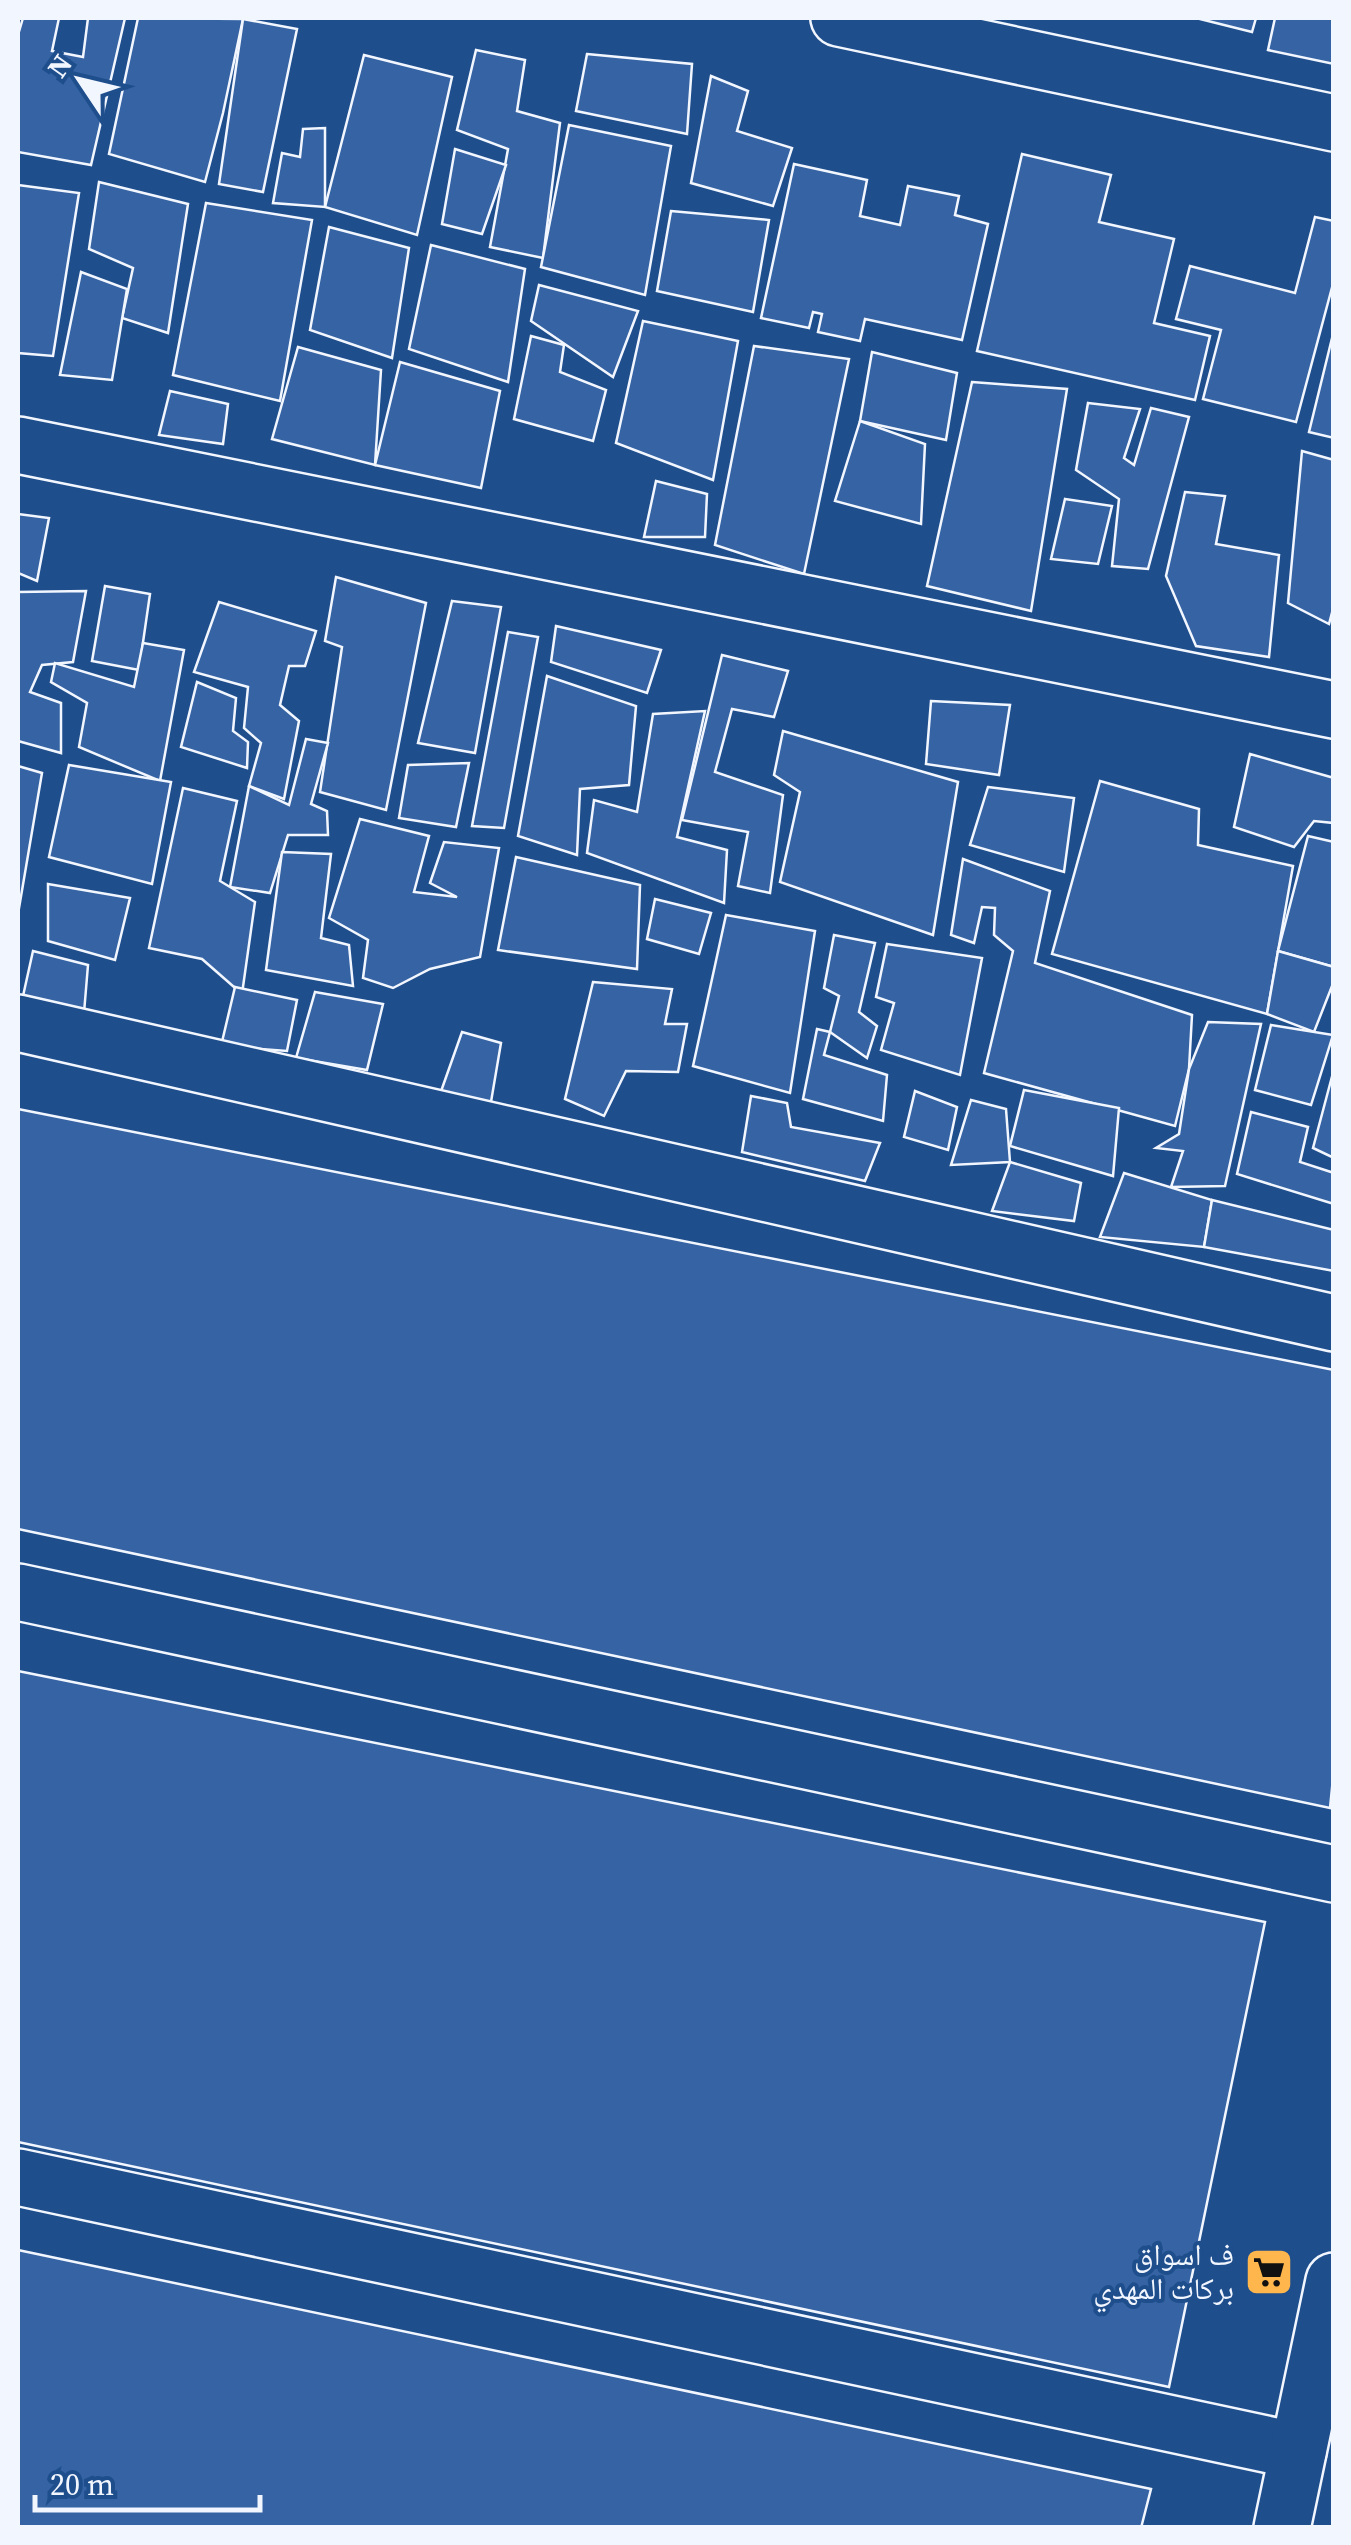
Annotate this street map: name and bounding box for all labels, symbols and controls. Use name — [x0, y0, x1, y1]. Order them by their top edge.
north arrow — [30, 30, 130, 130]
text: N — [38, 46, 81, 85]
place label: ف اسواق بركات المهدي — [1093, 2234, 1234, 2313]
supermarket icon: ف اسواق بركات المهدي — [1243, 2246, 1295, 2298]
scale bar — [35, 2450, 260, 2512]
text: 20 m — [50, 2464, 114, 2505]

